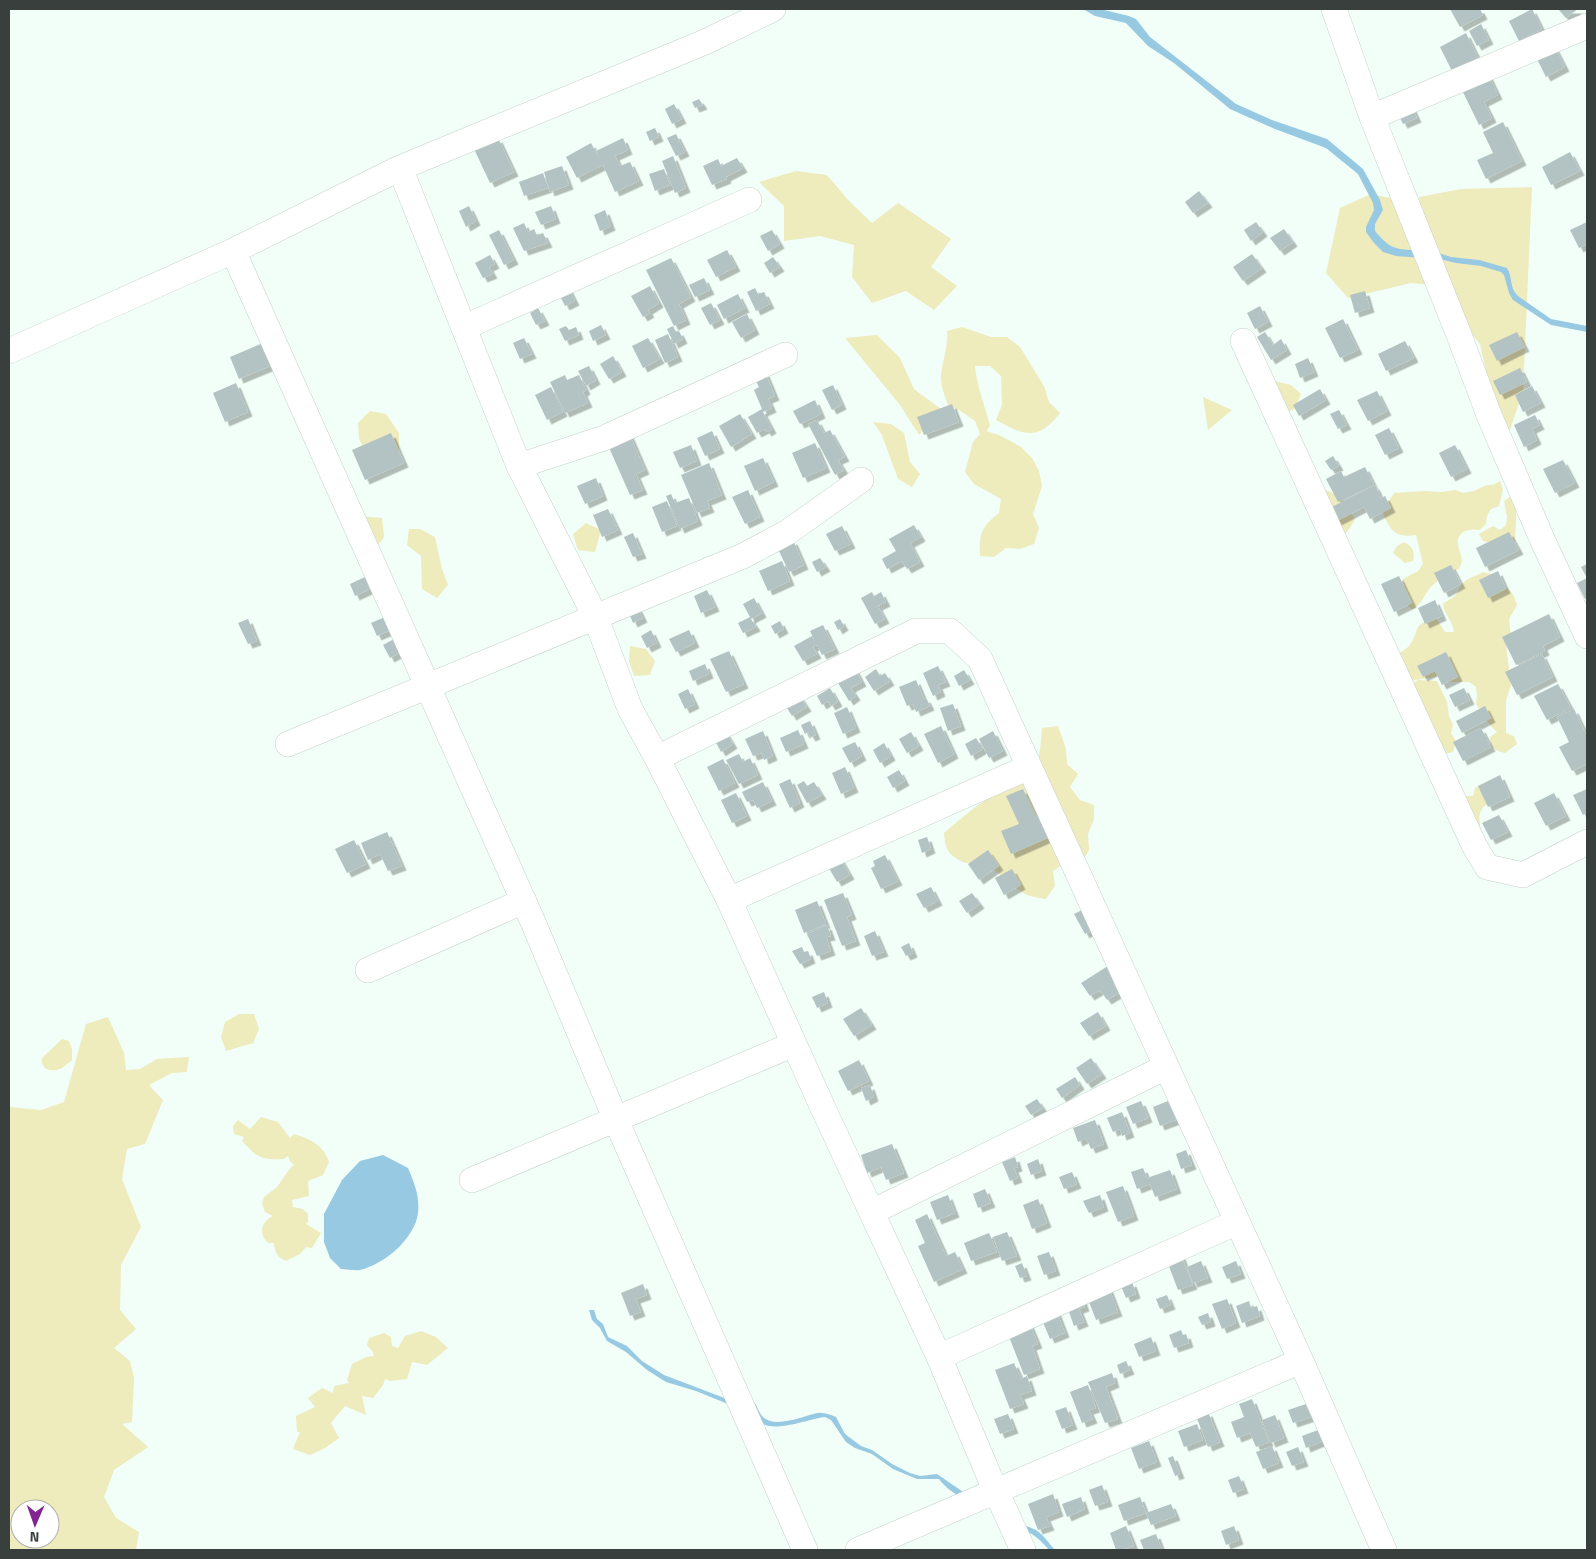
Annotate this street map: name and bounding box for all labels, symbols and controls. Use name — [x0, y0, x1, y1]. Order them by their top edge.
north arrow — [10, 1499, 60, 1549]
text: N — [29, 1527, 40, 1548]

